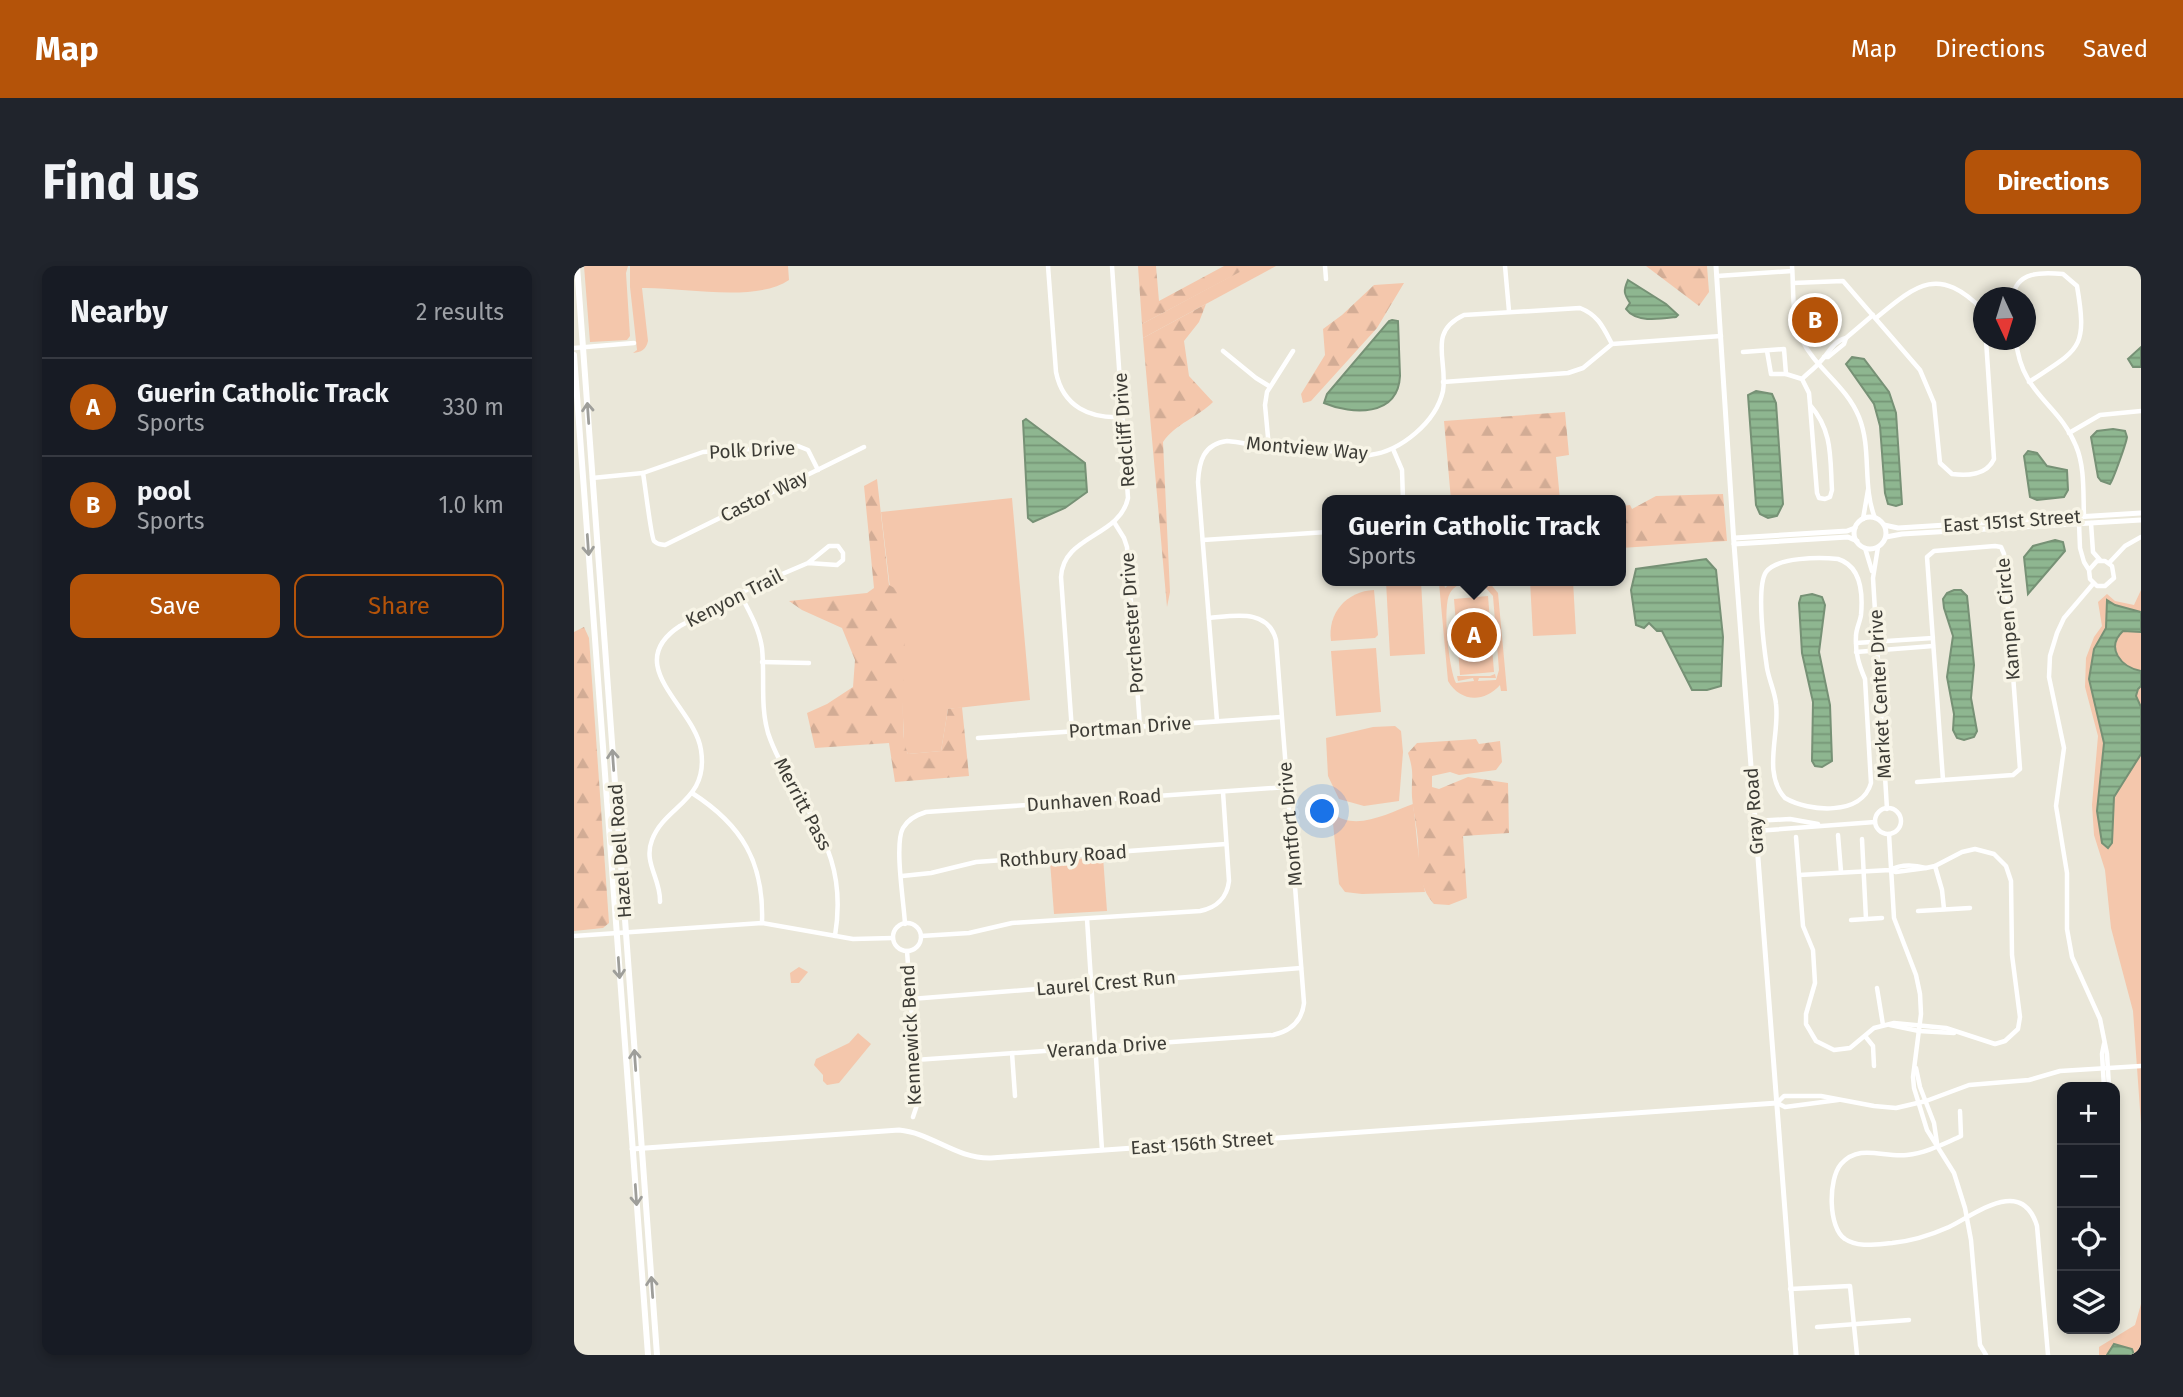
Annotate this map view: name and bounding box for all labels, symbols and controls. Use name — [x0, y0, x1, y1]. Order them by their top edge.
text: Map — [35, 29, 99, 69]
text: Map — [1851, 35, 1897, 63]
text: Directions — [1935, 35, 2045, 63]
text: Saved — [2083, 35, 2148, 63]
button: Directions — [1965, 150, 2141, 214]
text: Find us — [42, 153, 199, 212]
north arrow — [1973, 287, 2036, 350]
text: Nearby — [70, 294, 168, 330]
pin: B — [1792, 294, 1838, 346]
text: 2 results — [416, 298, 504, 326]
street label: Redcliff Drive — [1109, 372, 1139, 488]
text: Guerin Catholic Track — [137, 378, 389, 409]
text: A — [86, 393, 100, 421]
text: 330 m — [442, 393, 504, 421]
one-way arrow — [581, 401, 594, 424]
text: Sports — [137, 409, 205, 437]
street label: Montview Way — [1245, 431, 1369, 465]
street label: Polk Drive — [708, 436, 796, 464]
street label: Castor Way — [717, 465, 812, 527]
text: pool — [137, 476, 191, 507]
text: B — [86, 491, 100, 519]
text: 1.0 km — [438, 491, 504, 519]
popup — [1322, 495, 1626, 586]
street label: East 151st Street — [1942, 505, 2082, 537]
text: Sports — [137, 507, 205, 535]
text: Guerin Catholic Track — [1348, 511, 1600, 542]
one-way arrow — [582, 534, 595, 556]
text: Sports — [1348, 542, 1416, 570]
street label: Porchester Drive — [1116, 552, 1148, 694]
street label: Kampen Circle — [1991, 557, 2025, 681]
street label: Kenyon Trail — [682, 563, 787, 632]
button: Save — [70, 574, 280, 638]
button: Share — [294, 574, 504, 638]
pin: A — [1451, 609, 1497, 661]
street label: Market Center Drive — [1864, 609, 1896, 779]
street label: Portman Drive — [1068, 711, 1192, 743]
one-way arrow — [606, 749, 619, 772]
street label: Merritt Pass — [769, 754, 837, 854]
street label: Montfort Drive — [1273, 761, 1307, 887]
street label: Gray Road — [1739, 767, 1769, 855]
street label: Hazel Dell Road — [604, 783, 636, 919]
street label: Dunhaven Road — [1026, 784, 1162, 816]
your location — [1305, 794, 1339, 828]
street label: Rothbury Road — [998, 840, 1128, 872]
one-way arrow — [613, 956, 626, 978]
street label: Kennewick Bend — [896, 964, 926, 1106]
street label: Laurel Crest Run — [1035, 965, 1177, 1001]
street label: Veranda Drive — [1046, 1031, 1168, 1063]
one-way arrow — [629, 1049, 642, 1072]
map controls — [2057, 1082, 2120, 1334]
button: + — [2057, 1082, 2120, 1145]
street label: East 156th Street — [1130, 1127, 1274, 1159]
button: − — [2057, 1145, 2120, 1208]
one-way arrow — [630, 1183, 643, 1205]
button: locate — [2057, 1208, 2120, 1271]
button: layers — [2057, 1271, 2120, 1334]
one-way arrow — [645, 1276, 658, 1299]

